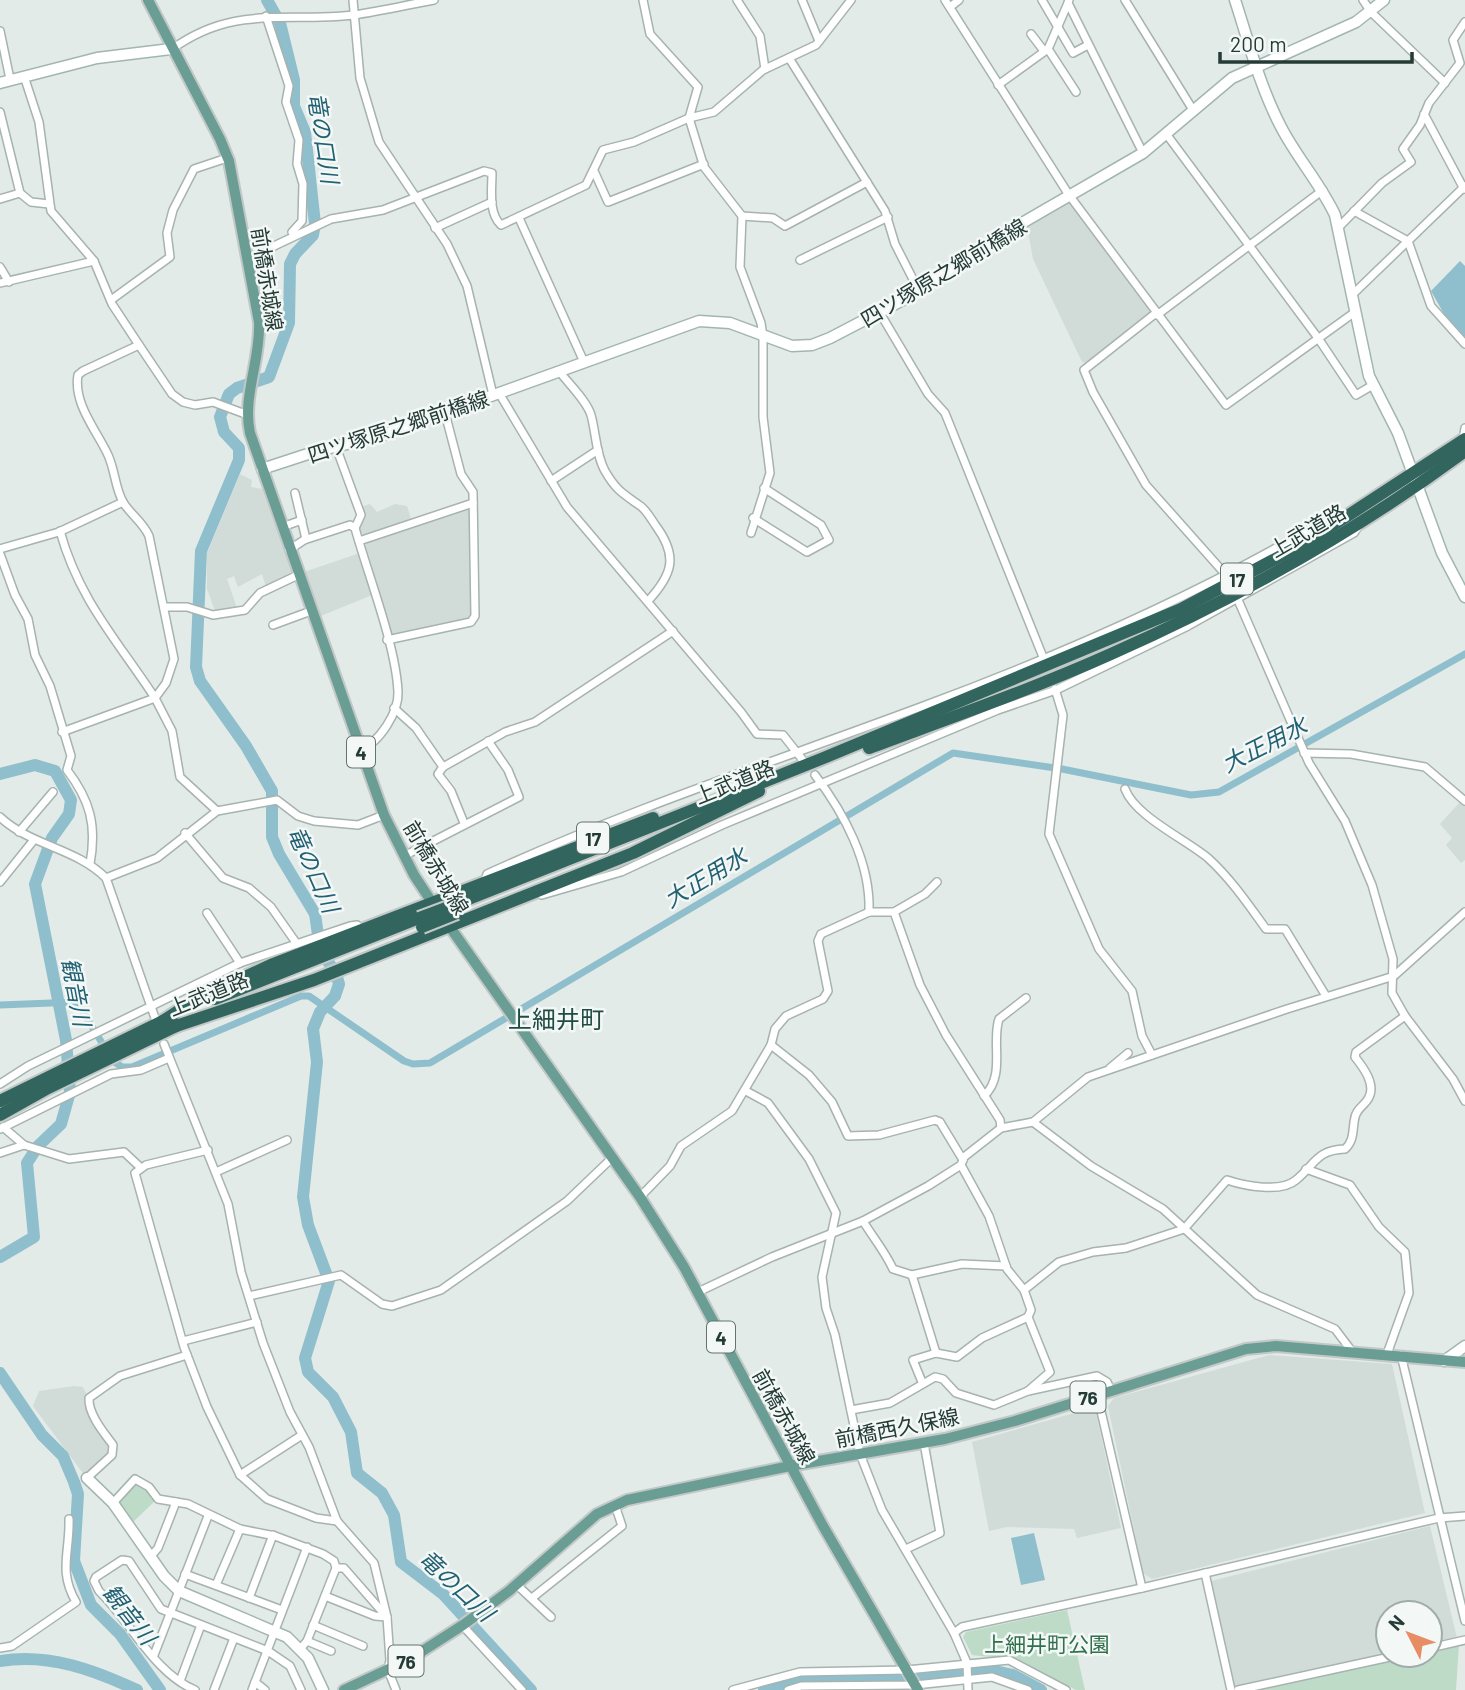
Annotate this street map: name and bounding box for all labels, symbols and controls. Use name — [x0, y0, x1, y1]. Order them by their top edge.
scale bar — [1220, 21, 1412, 65]
text: 200 m — [1230, 31, 1287, 56]
water label: 竜の口川 — [303, 90, 345, 189]
street label: 四ツ塚原之郷前橋線 — [856, 213, 1030, 331]
street label: 前橋赤城線 — [247, 225, 289, 333]
street label: 四ツ塚原之郷前橋線 — [304, 385, 492, 467]
street label: 上武道路 — [1264, 498, 1350, 562]
road number: 17 — [1221, 564, 1253, 594]
water label: 大正用水 — [1217, 709, 1314, 777]
road number: 4 — [347, 736, 375, 768]
street label: 上武道路 — [690, 754, 778, 808]
street label: 前橋赤城線 — [399, 816, 475, 918]
water label: 竜の口川 — [283, 821, 347, 919]
road number: 17 — [577, 822, 609, 853]
water label: 大正用水 — [658, 840, 754, 913]
water label: 観音川 — [57, 955, 98, 1031]
street label: 上武道路 — [164, 966, 252, 1020]
district label: 上細井町 — [508, 1004, 604, 1033]
road number: 4 — [707, 1322, 735, 1352]
street label: 前橋赤城線 — [749, 1364, 821, 1468]
road number: 76 — [1070, 1382, 1106, 1413]
street label: 前橋西久保線 — [833, 1403, 961, 1451]
water label: 竜の口川 — [414, 1543, 502, 1629]
water label: 観音川 — [98, 1578, 164, 1652]
north arrow — [1374, 1599, 1444, 1669]
text: N — [1383, 1610, 1409, 1635]
park label: 上細井町公園 — [984, 1631, 1110, 1656]
road number: 76 — [388, 1646, 424, 1676]

